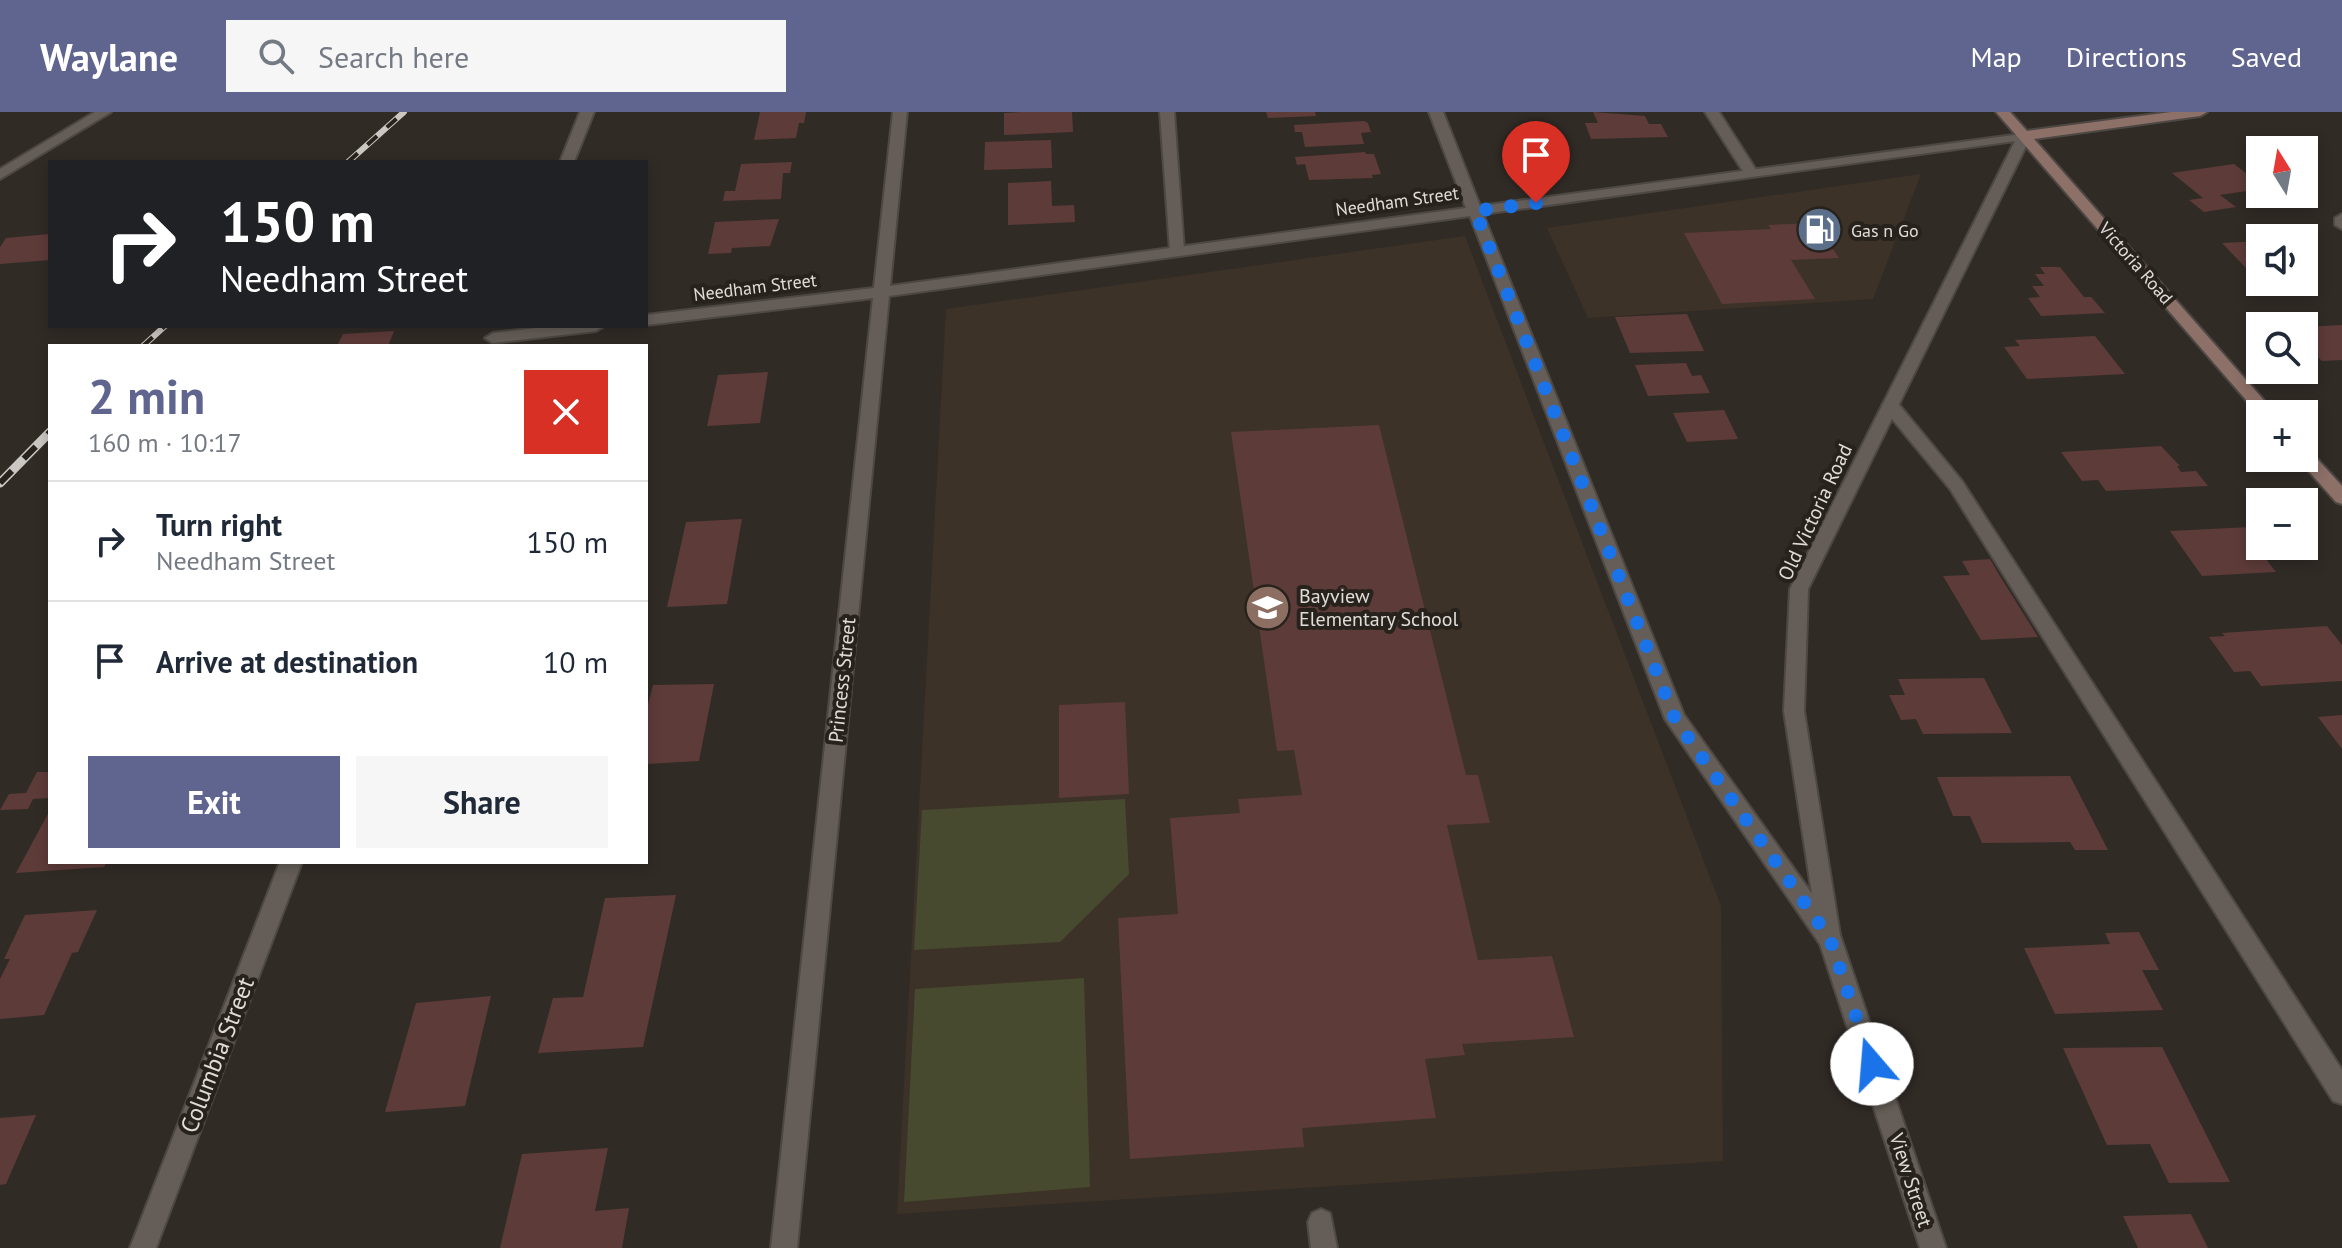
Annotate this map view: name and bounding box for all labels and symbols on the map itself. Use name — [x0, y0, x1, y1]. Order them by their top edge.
pin — [1502, 121, 1570, 203]
north arrow — [2246, 136, 2318, 208]
street label: Needham Street — [1334, 181, 1460, 221]
fuel station icon: Gas n Go — [1796, 206, 1844, 254]
street label: Victoria Road — [2093, 216, 2178, 309]
place label: Gas n Go — [1851, 219, 1919, 242]
street label: Needham Street — [692, 268, 818, 306]
street label: Old Victoria Road — [1772, 440, 1858, 584]
school or university icon: Bayview Elementary School — [1244, 583, 1292, 631]
place label: Bayview Elementary School — [1299, 583, 1459, 632]
street label: Princess Street — [823, 616, 862, 744]
street label: Columbia Street — [173, 973, 261, 1137]
position arrow — [1830, 1022, 1914, 1106]
street label: View Street — [1883, 1129, 1938, 1230]

